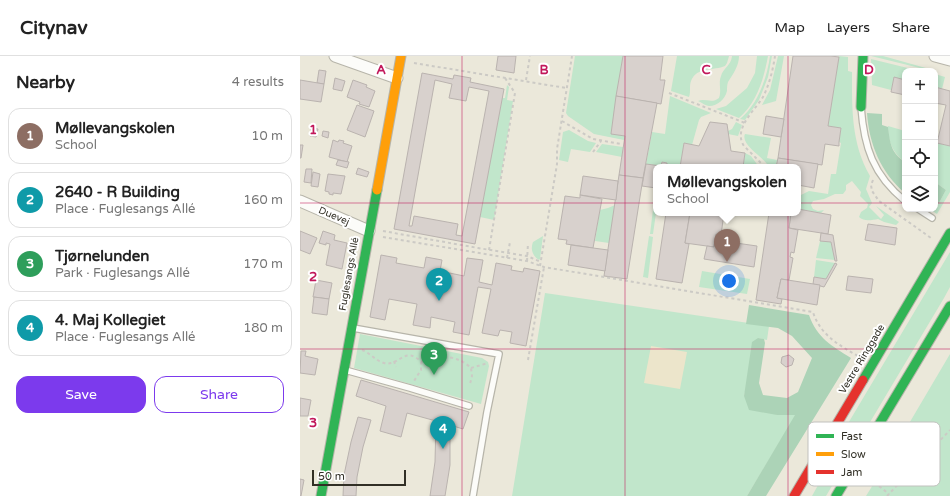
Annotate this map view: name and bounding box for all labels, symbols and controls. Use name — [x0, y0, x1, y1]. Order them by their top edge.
text: Citynav — [20, 17, 87, 39]
text: Map — [775, 19, 805, 36]
text: Layers — [827, 19, 870, 36]
text: Share — [892, 19, 930, 36]
text: A — [376, 62, 386, 78]
text: B — [539, 62, 549, 78]
text: C — [701, 62, 711, 78]
text: D — [864, 62, 874, 78]
map controls — [902, 68, 938, 212]
button: + — [902, 68, 938, 104]
text: Nearby — [16, 72, 75, 93]
text: 4 results — [232, 74, 284, 90]
button: − — [902, 104, 938, 140]
text: Møllevangskolen — [55, 119, 175, 137]
text: 1 — [309, 122, 317, 138]
text: 1 — [26, 128, 34, 144]
text: 10 m — [251, 128, 283, 144]
text: School — [55, 137, 97, 153]
button: locate — [902, 140, 938, 176]
popup — [653, 164, 801, 216]
text: Møllevangskolen — [667, 173, 787, 191]
button: layers — [902, 176, 938, 212]
text: 2640 - R Building — [55, 183, 180, 201]
text: School — [667, 191, 709, 207]
text: 2 — [26, 192, 34, 208]
text: 160 m — [243, 192, 283, 208]
text: Place · Fuglesangs Allé — [55, 201, 195, 217]
street label: Duevej — [317, 204, 351, 228]
pin: 1 — [714, 229, 740, 262]
street label: Fuglesangs Allé — [337, 236, 361, 312]
text: Tjørnelunden — [55, 247, 149, 265]
text: 3 — [26, 256, 34, 272]
text: 170 m — [243, 256, 283, 272]
text: Park · Fuglesangs Allé — [55, 265, 190, 281]
pin: 2 — [426, 268, 452, 301]
text: 2 — [309, 269, 317, 285]
your location — [719, 271, 739, 291]
text: 4. Maj Kollegiet — [55, 311, 165, 329]
text: 4 — [26, 320, 34, 336]
text: 180 m — [243, 320, 283, 336]
street label: Vestre Ringgade — [837, 322, 888, 396]
text: Place · Fuglesangs Allé — [55, 329, 195, 345]
pin: 3 — [421, 342, 447, 375]
button: Save — [16, 376, 146, 413]
button: Share — [154, 376, 284, 413]
text: 3 — [309, 415, 317, 431]
pin: 4 — [430, 416, 456, 449]
legend — [808, 422, 940, 486]
text: Fast — [841, 430, 862, 443]
text: Slow — [841, 448, 866, 461]
text: Jam — [841, 466, 862, 479]
scale bar — [312, 468, 406, 487]
text: 50 m — [318, 470, 345, 483]

